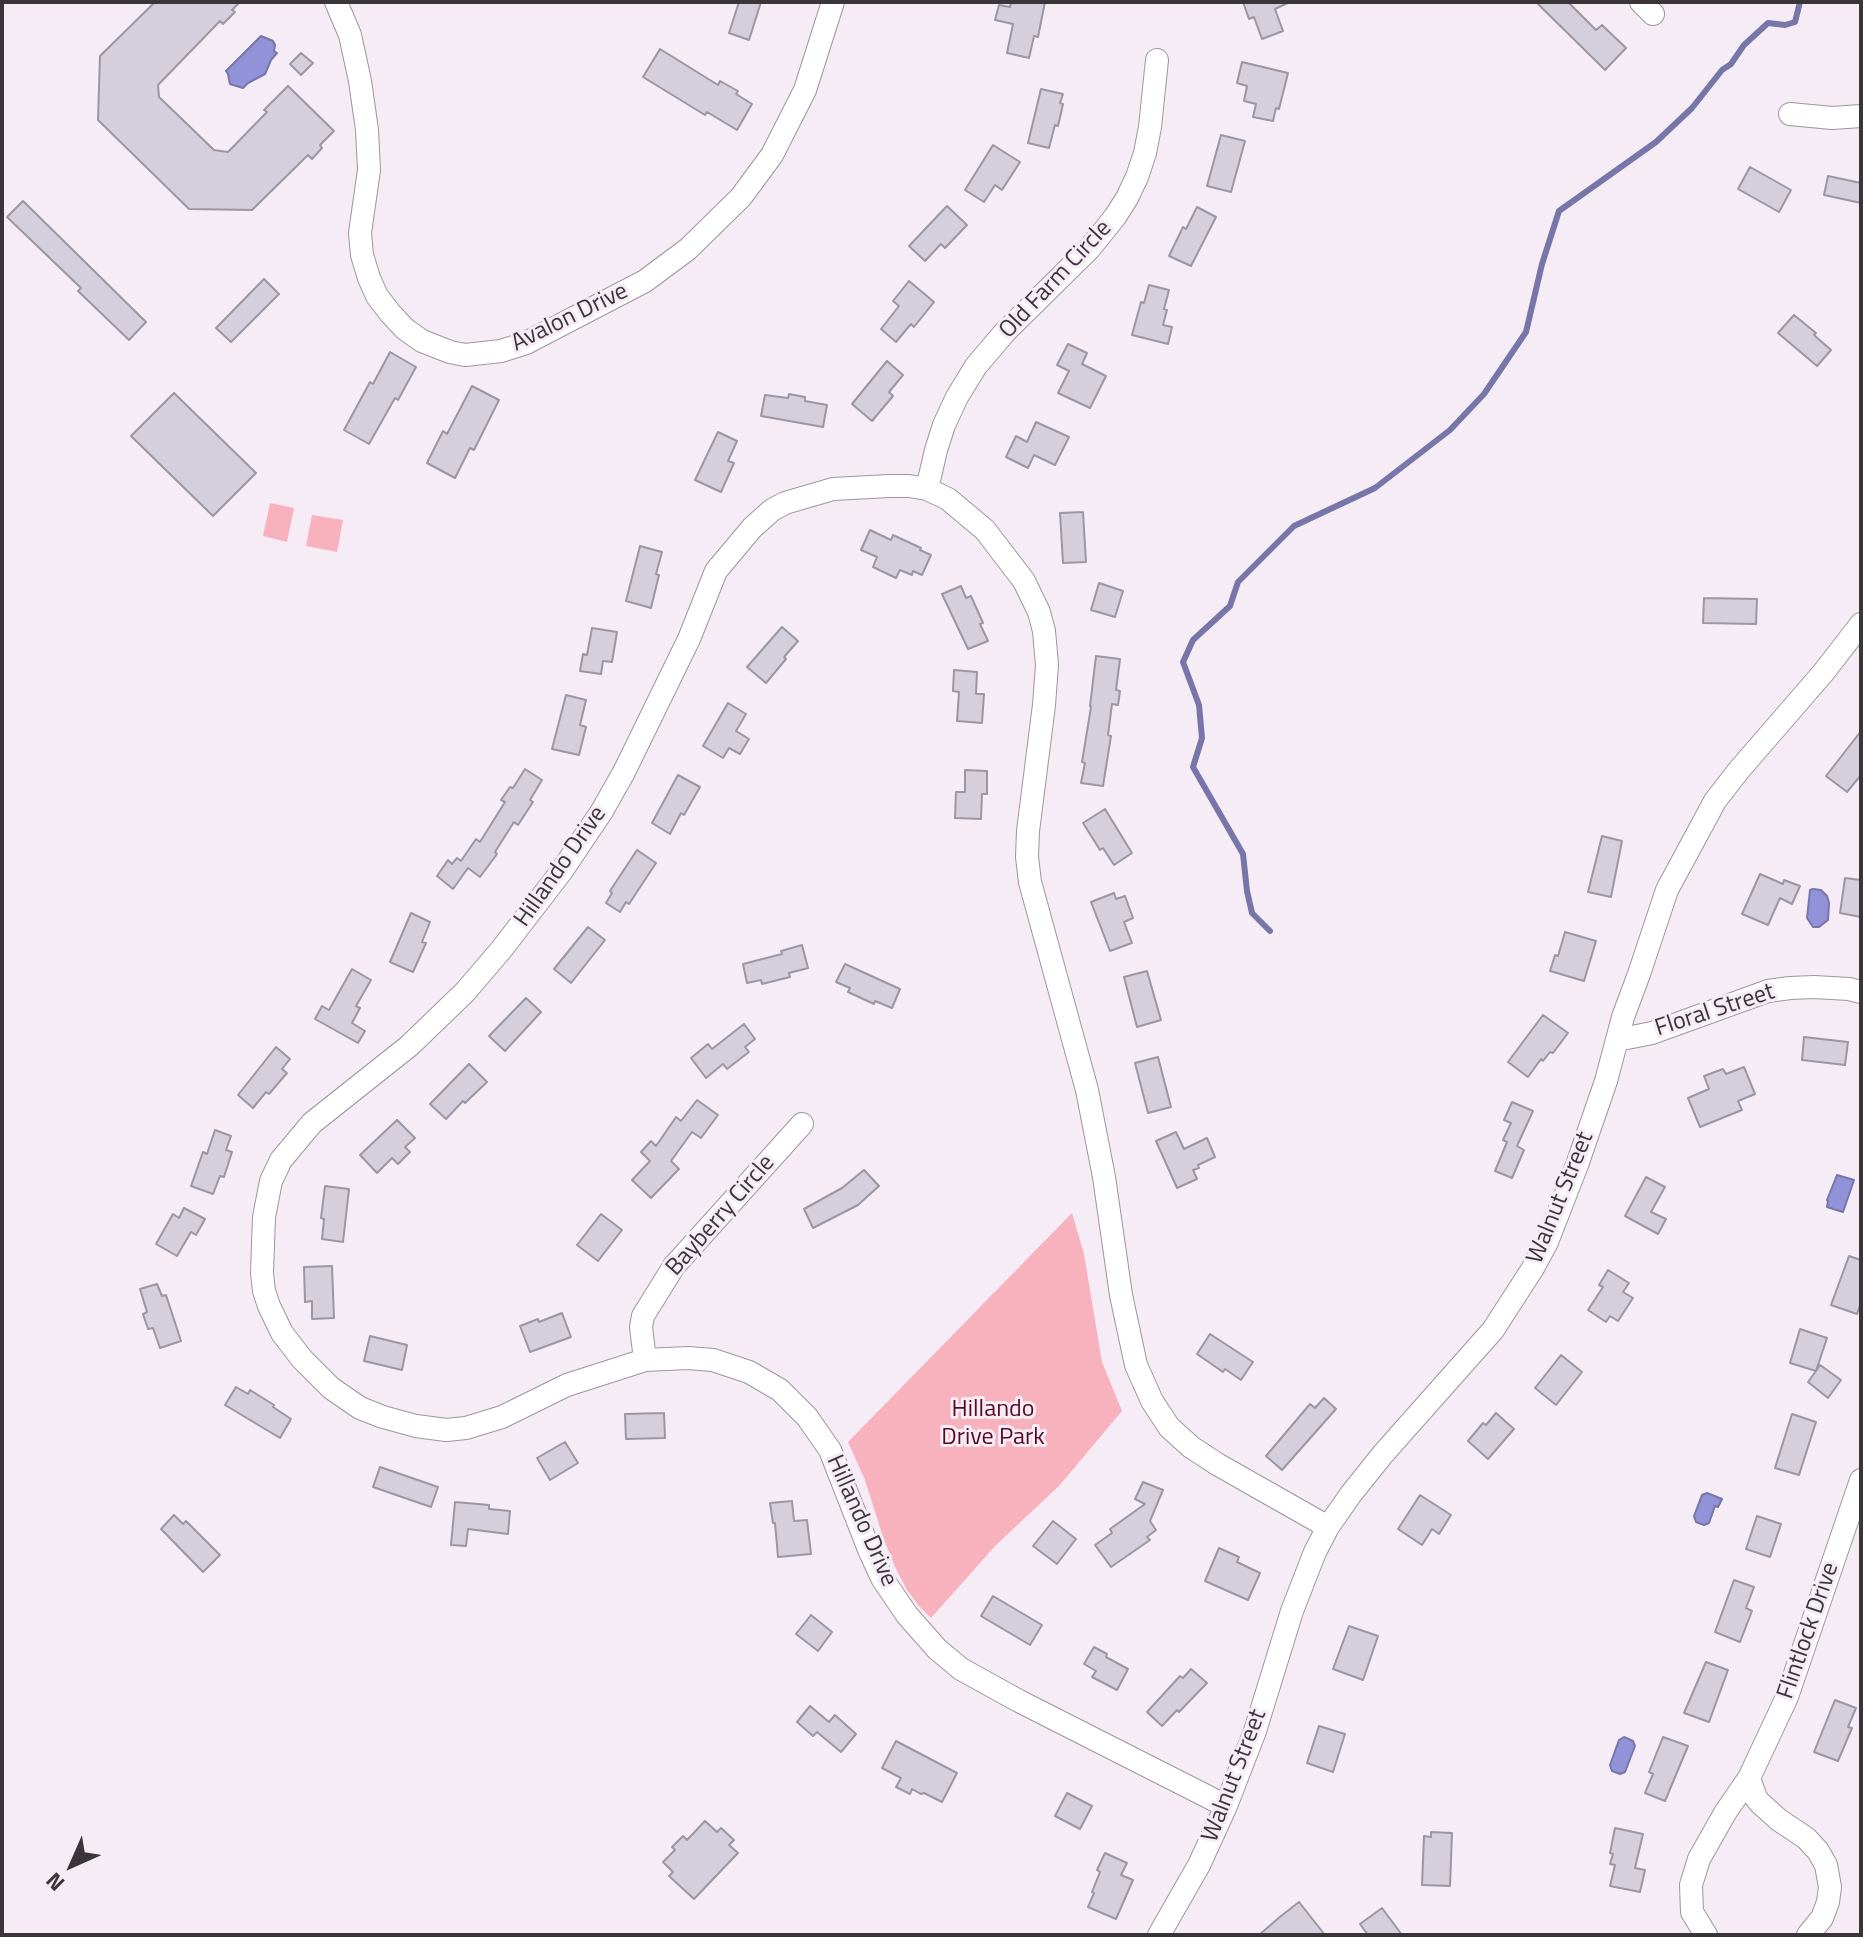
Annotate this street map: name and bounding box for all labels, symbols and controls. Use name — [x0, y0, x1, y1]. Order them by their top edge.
street label: Old Farm Circle — [994, 215, 1118, 345]
street label: Avalon Drive — [507, 277, 633, 359]
street label: Hillando Drive — [509, 801, 613, 933]
street label: Floral Street — [1652, 978, 1778, 1044]
street label: Walnut Street — [1521, 1128, 1601, 1268]
street label: Bayberry Circle — [661, 1150, 781, 1282]
park label: Hillando Drive Park — [941, 1396, 1045, 1452]
street label: Hillando Drive — [819, 1451, 903, 1591]
street label: Flintlock Drive — [1772, 1559, 1846, 1703]
street label: Walnut Street — [1197, 1706, 1273, 1846]
north arrow — [32, 1825, 112, 1905]
text: N — [38, 1865, 72, 1899]

